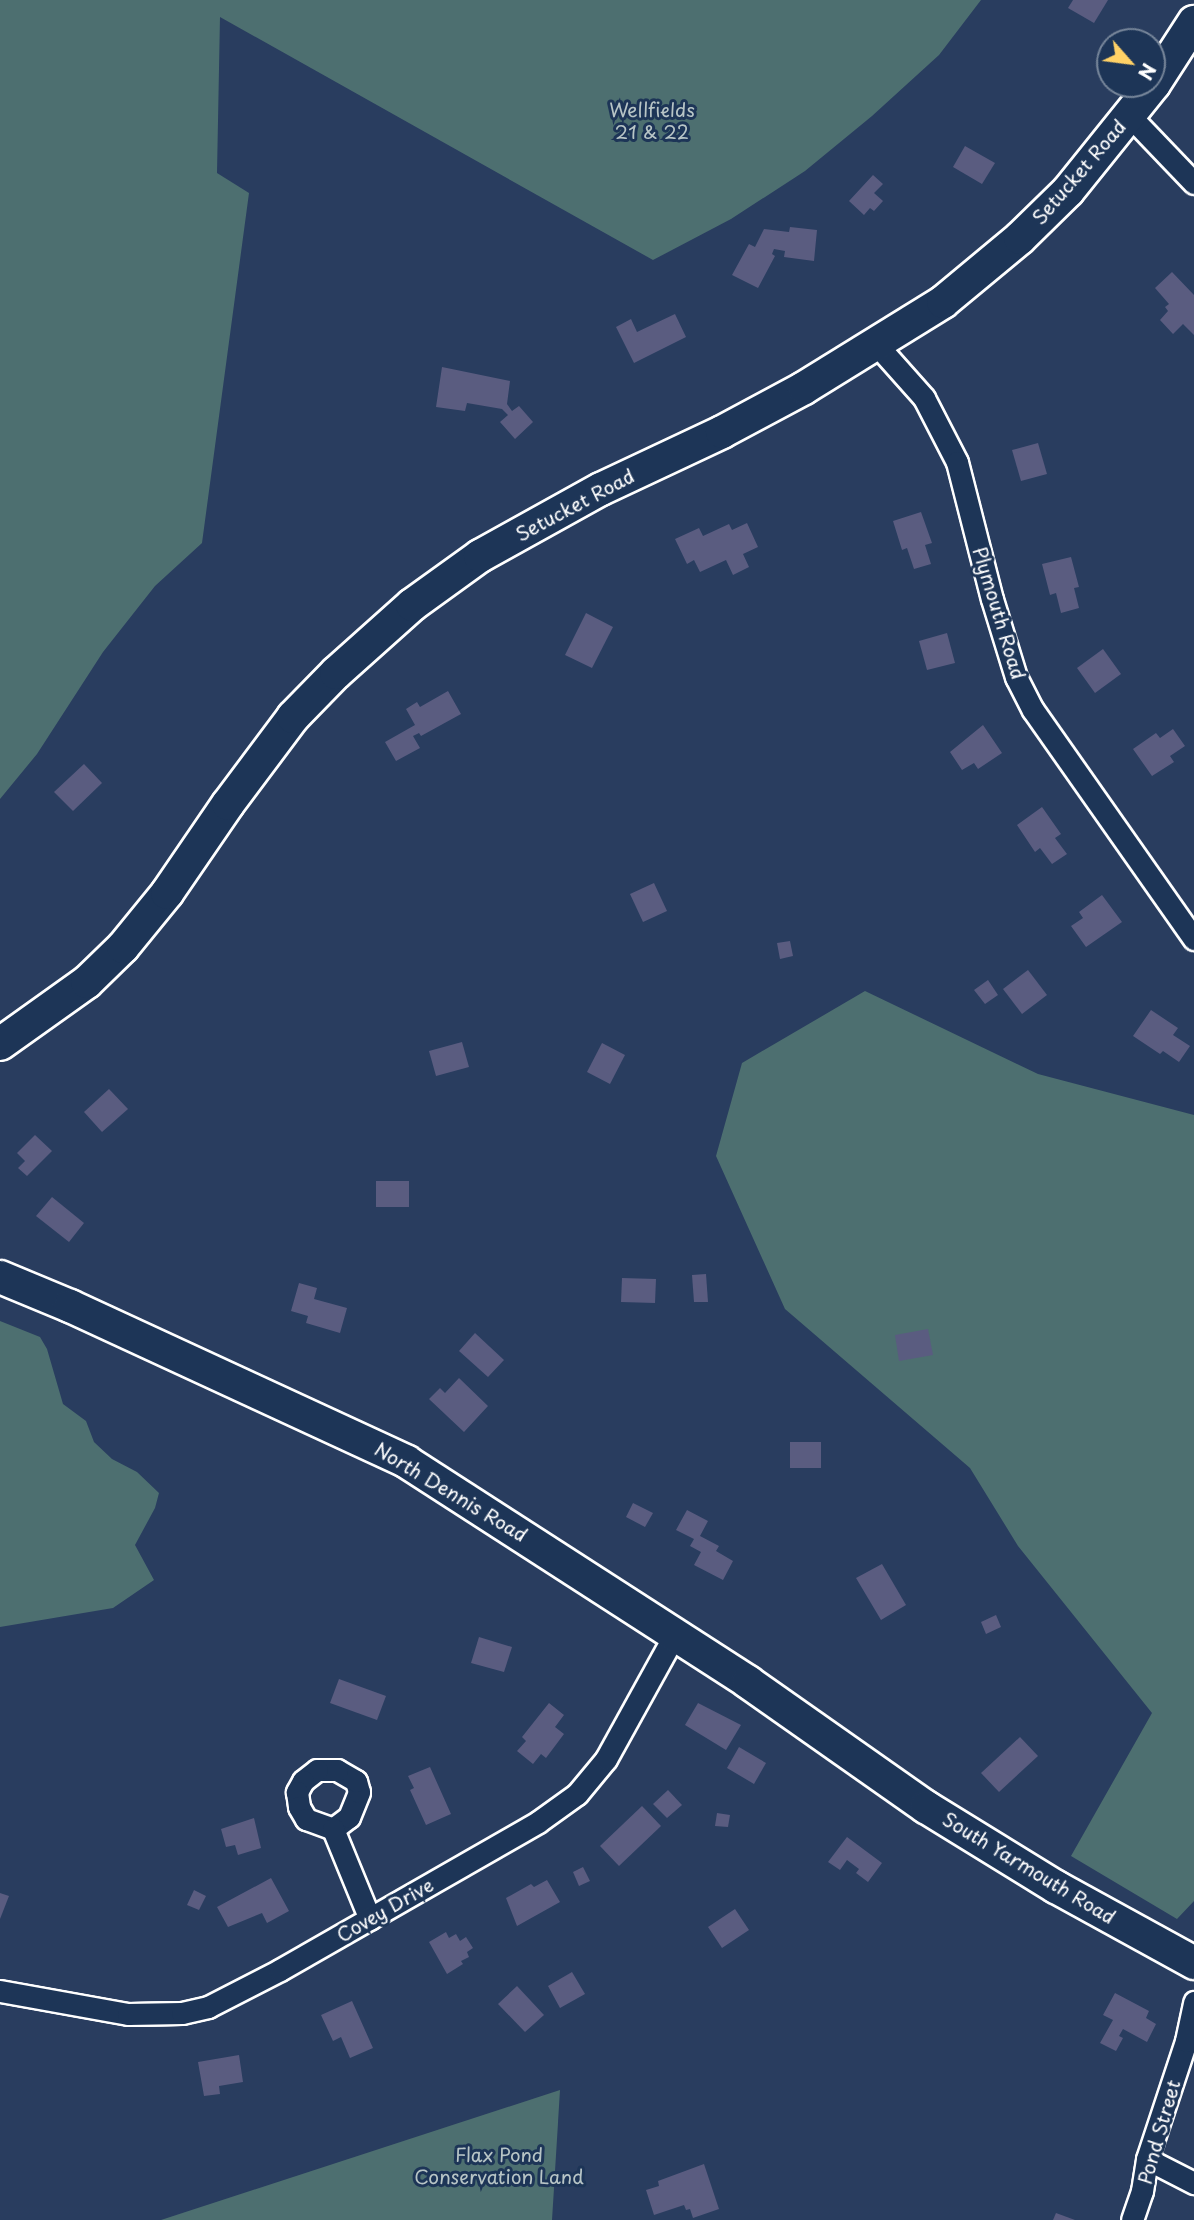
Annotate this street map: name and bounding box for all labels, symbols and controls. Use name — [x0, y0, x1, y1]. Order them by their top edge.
north arrow — [1096, 28, 1166, 98]
text: N — [1132, 59, 1164, 85]
park label: Wellfields 21 & 22 — [609, 99, 695, 143]
street label: Setucket Road — [1027, 115, 1131, 229]
street label: Setucket Road — [511, 464, 639, 546]
street label: Plymouth Road — [968, 544, 1030, 682]
street label: North Dennis Road — [370, 1437, 532, 1547]
street label: South Yarmouth Road — [938, 1807, 1120, 1929]
street label: Covey Drive — [332, 1873, 438, 1947]
street label: Pond Street — [1133, 2078, 1185, 2186]
park label: Flax Pond Conservation Land — [414, 2144, 584, 2188]

